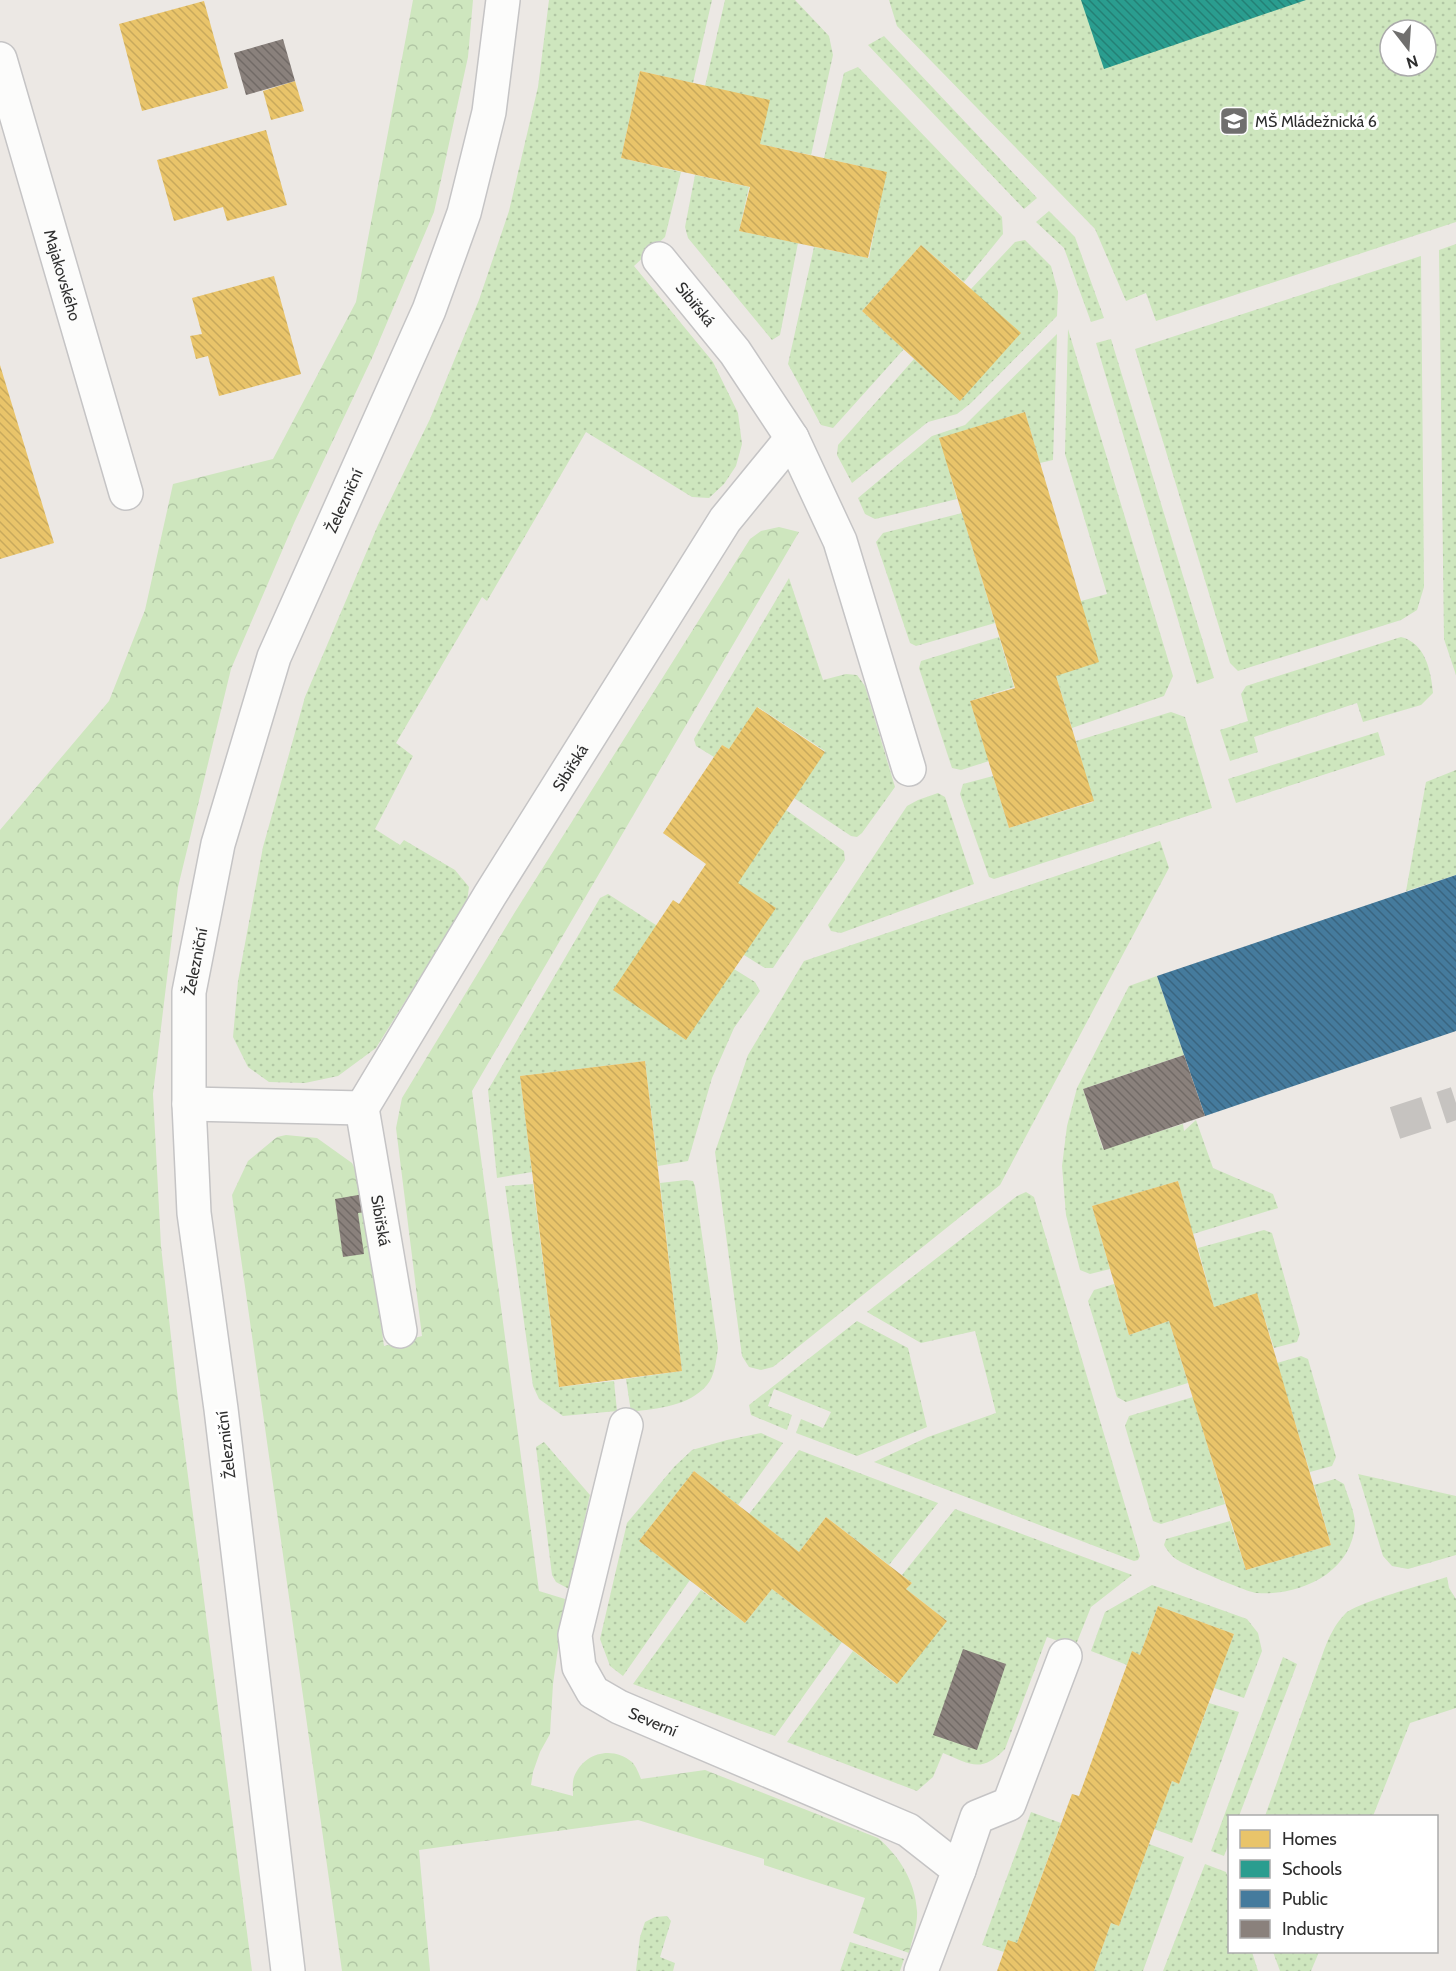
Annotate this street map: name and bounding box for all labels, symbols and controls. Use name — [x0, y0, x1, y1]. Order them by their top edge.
north arrow — [1378, 18, 1438, 78]
text: N — [1404, 51, 1420, 73]
school or university icon: MŠ Mládežnická 6 — [1218, 105, 1250, 137]
place label: MŠ Mládežnická 6 — [1255, 112, 1377, 131]
street label: Majakovského — [40, 227, 85, 323]
street label: Sibiřská — [672, 278, 720, 330]
street label: Železniční — [321, 465, 367, 536]
street label: Sibiřská — [548, 740, 592, 794]
street label: Železniční — [179, 926, 211, 997]
street label: Sibiřská — [367, 1193, 395, 1248]
street label: Železniční — [212, 1410, 240, 1480]
street label: Severní — [626, 1703, 681, 1740]
legend — [1228, 1815, 1438, 1953]
text: Homes — [1282, 1828, 1337, 1850]
text: Schools — [1282, 1858, 1342, 1880]
text: Public — [1282, 1888, 1328, 1910]
text: Industry — [1282, 1918, 1344, 1940]

